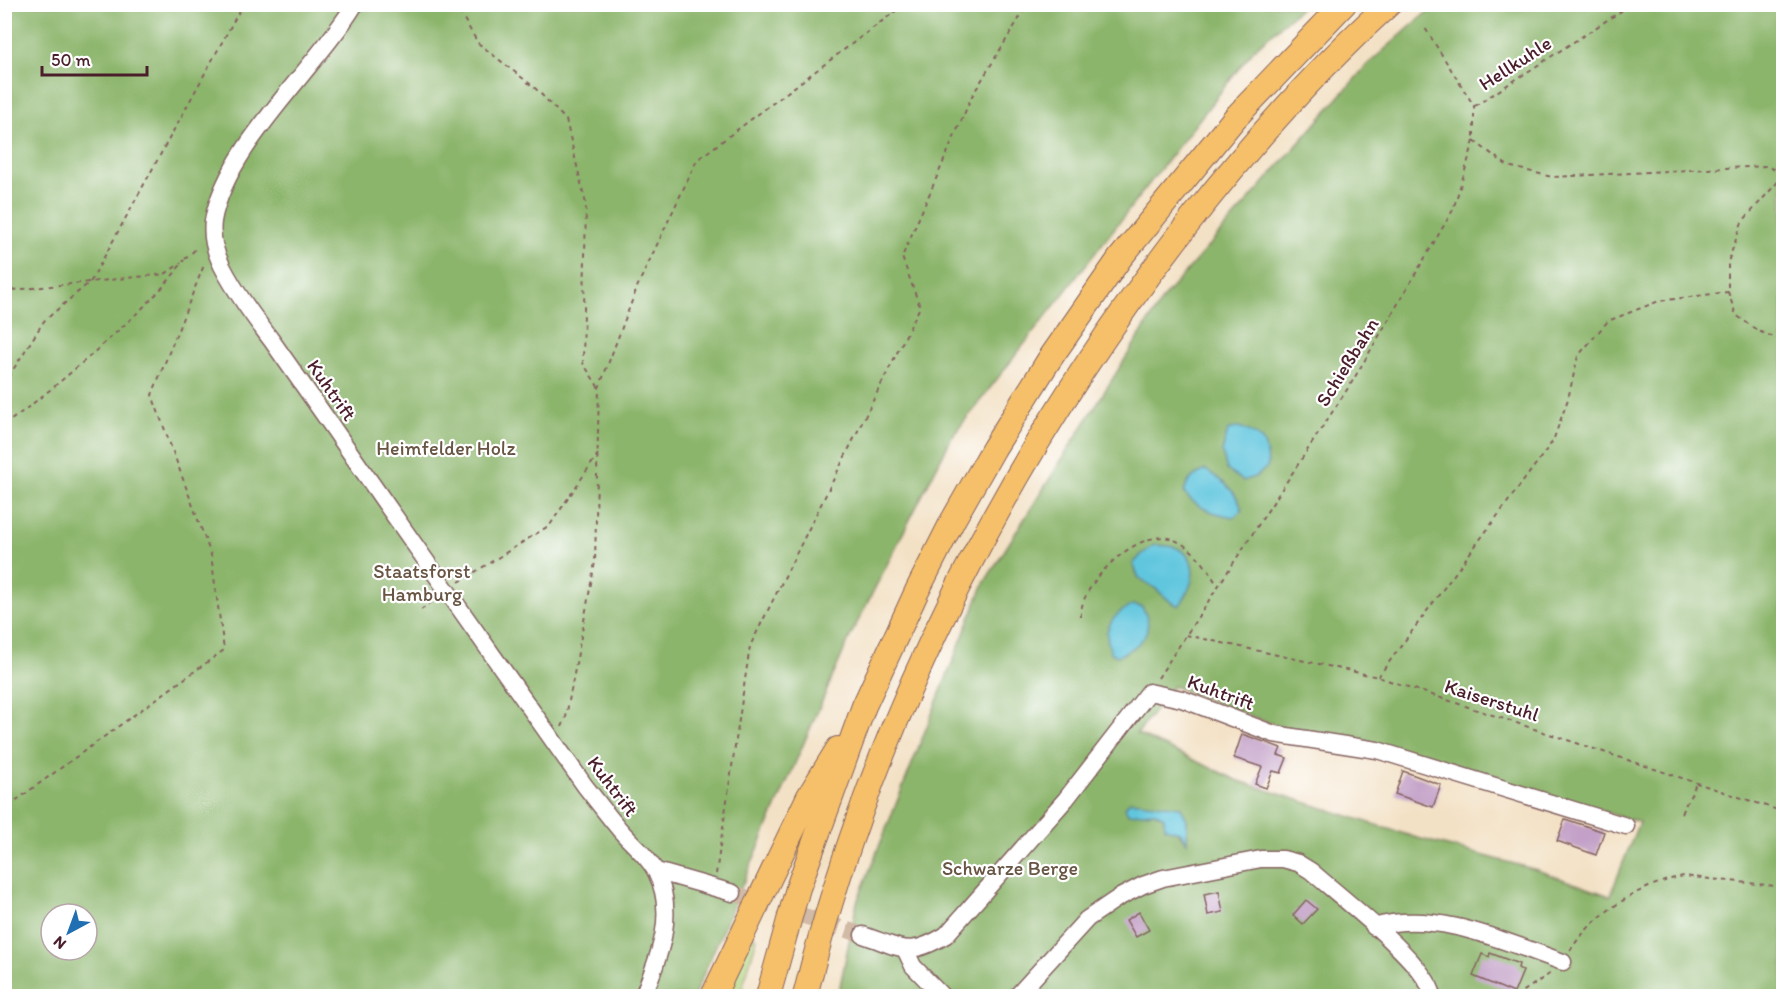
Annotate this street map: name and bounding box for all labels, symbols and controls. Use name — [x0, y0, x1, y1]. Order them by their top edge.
street label: Hellkuhle — [1474, 31, 1556, 95]
scale bar — [42, 39, 147, 77]
text: 50 m — [51, 49, 91, 71]
street label: Schießbahn — [1310, 313, 1384, 411]
street label: Kuhtrift — [302, 355, 362, 426]
park label: Heimfelder Holz — [376, 436, 517, 460]
park label: Staatsforst Hamburg — [373, 559, 471, 606]
street label: Kuhtrift — [1184, 669, 1258, 715]
street label: Kaiserstuhl — [1442, 673, 1543, 727]
street label: Kuhtrift — [582, 751, 644, 821]
park label: Schwarze Berge — [942, 856, 1078, 880]
north arrow — [39, 902, 99, 962]
text: N — [49, 932, 70, 954]

